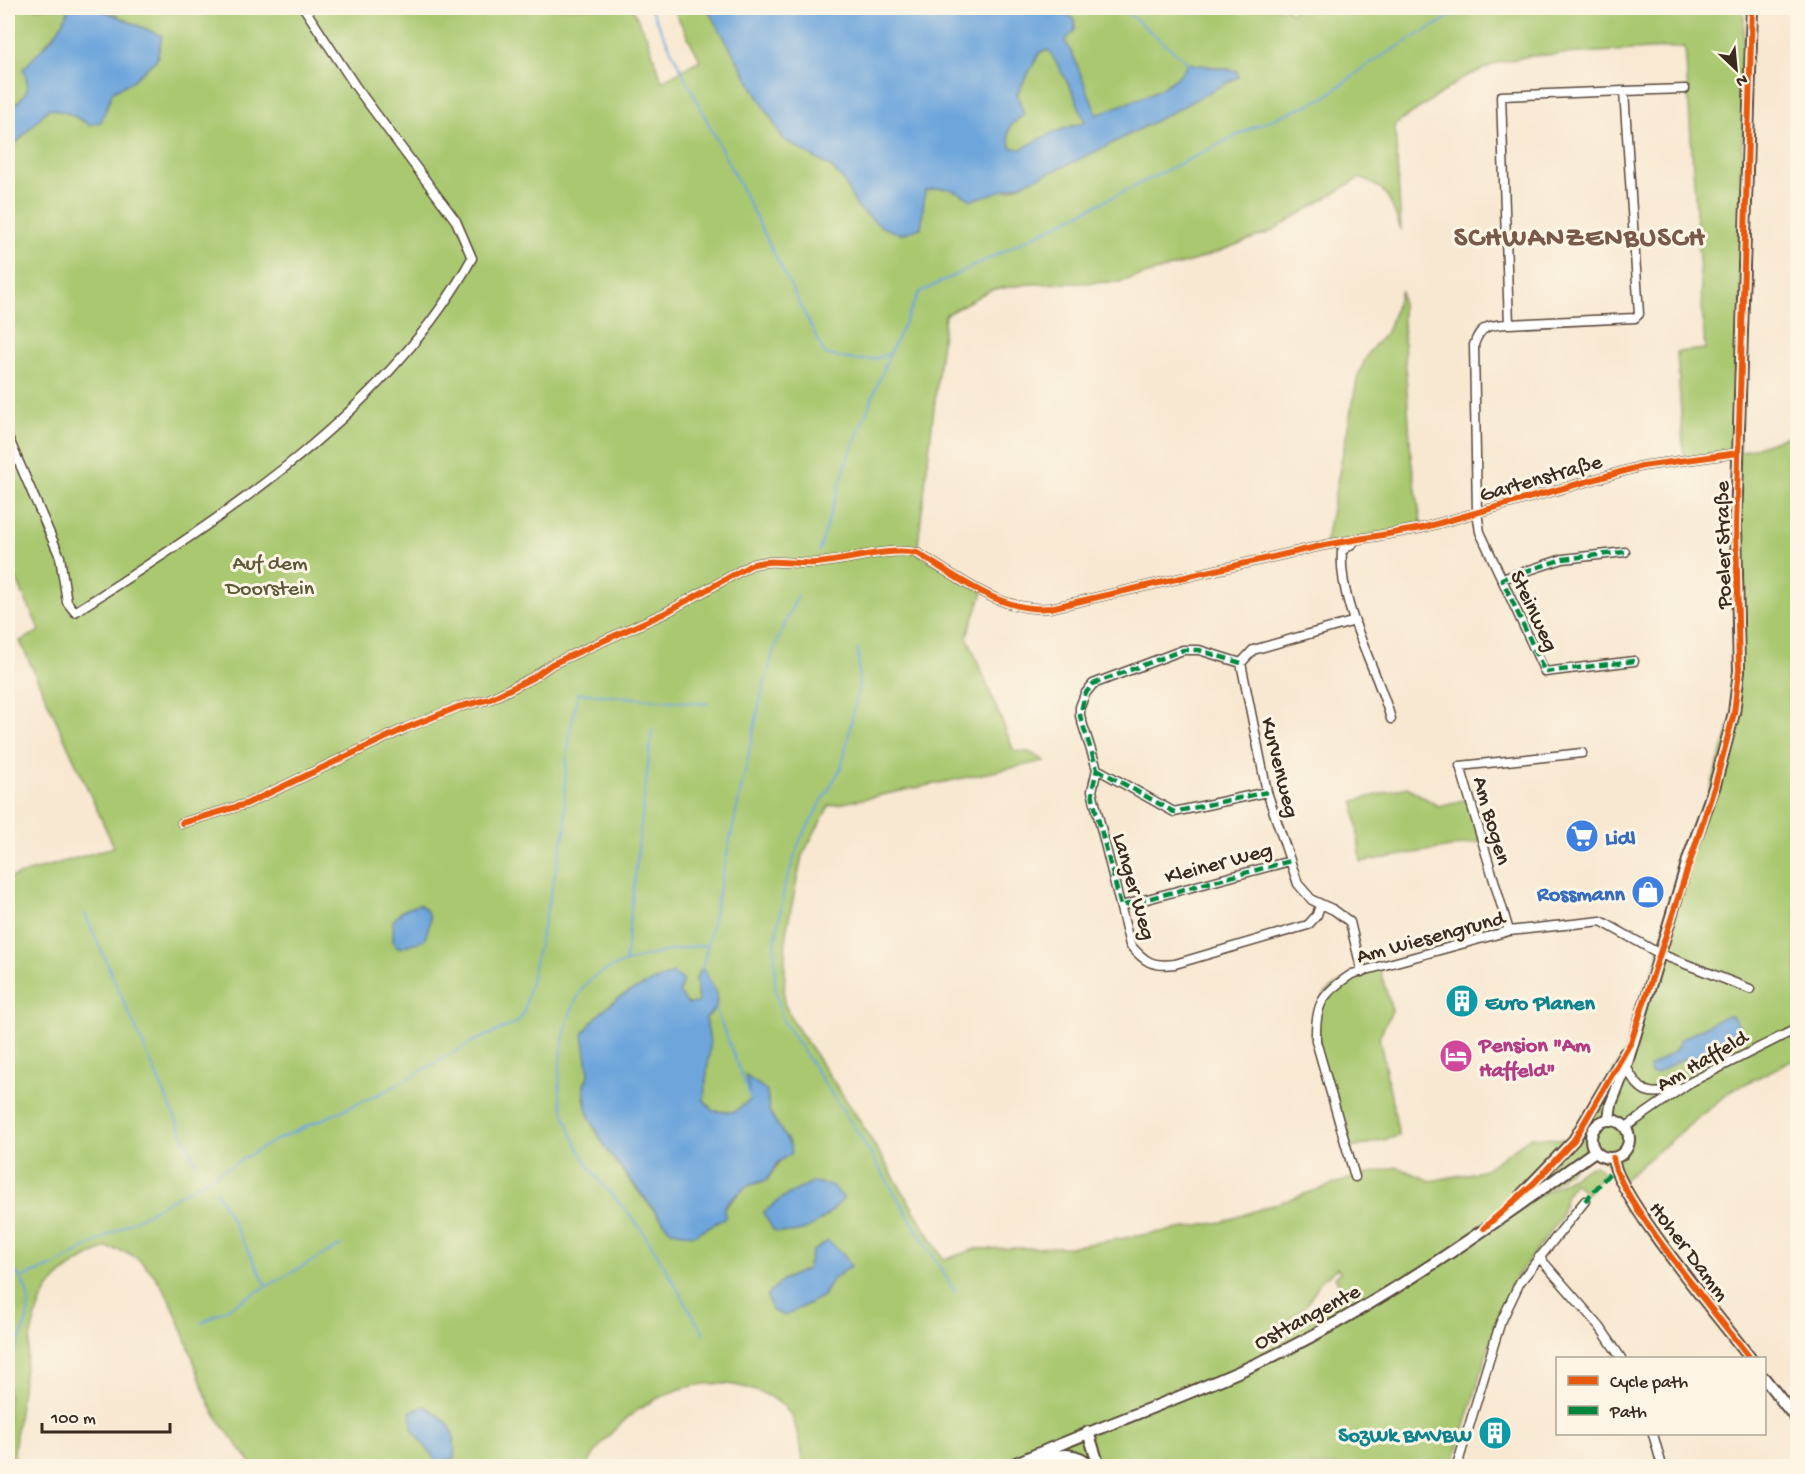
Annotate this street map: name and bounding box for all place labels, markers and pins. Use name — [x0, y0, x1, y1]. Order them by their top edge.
supermarket icon: Lidl — [1564, 818, 1600, 854]
place label: Lidl — [1605, 827, 1636, 853]
shop icon: Rossmann — [1630, 874, 1666, 910]
place label: Rossmann — [1536, 883, 1626, 909]
building icon: Euro Planen — [1444, 983, 1480, 1019]
place label: Euro Planen — [1485, 992, 1595, 1018]
place label: Pension "Am Haffeld" — [1478, 1034, 1591, 1085]
hotel icon: Pension "Am Haffeld" — [1438, 1038, 1474, 1074]
building icon: SozWk BMVBW — [1477, 1415, 1513, 1451]
place label: SozWk BMVBW — [1338, 1424, 1472, 1450]

